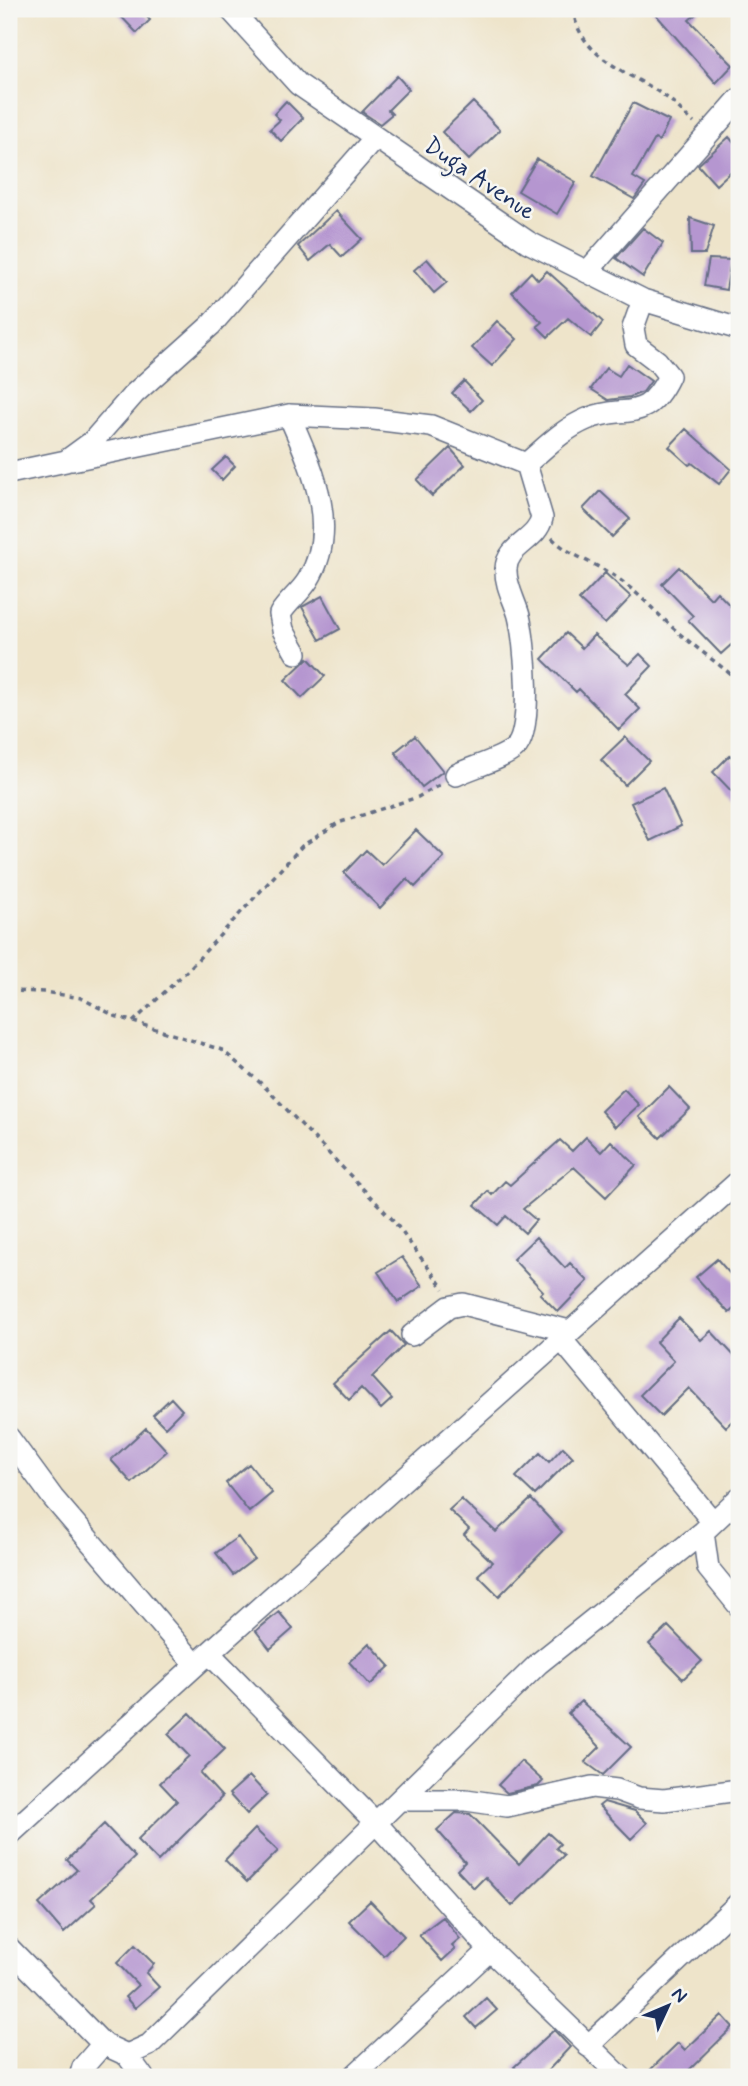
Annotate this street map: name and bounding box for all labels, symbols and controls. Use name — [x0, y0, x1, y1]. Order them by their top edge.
street label: Duga Avenue — [416, 131, 541, 230]
north arrow — [632, 1970, 702, 2040]
text: N — [666, 1982, 693, 2008]

